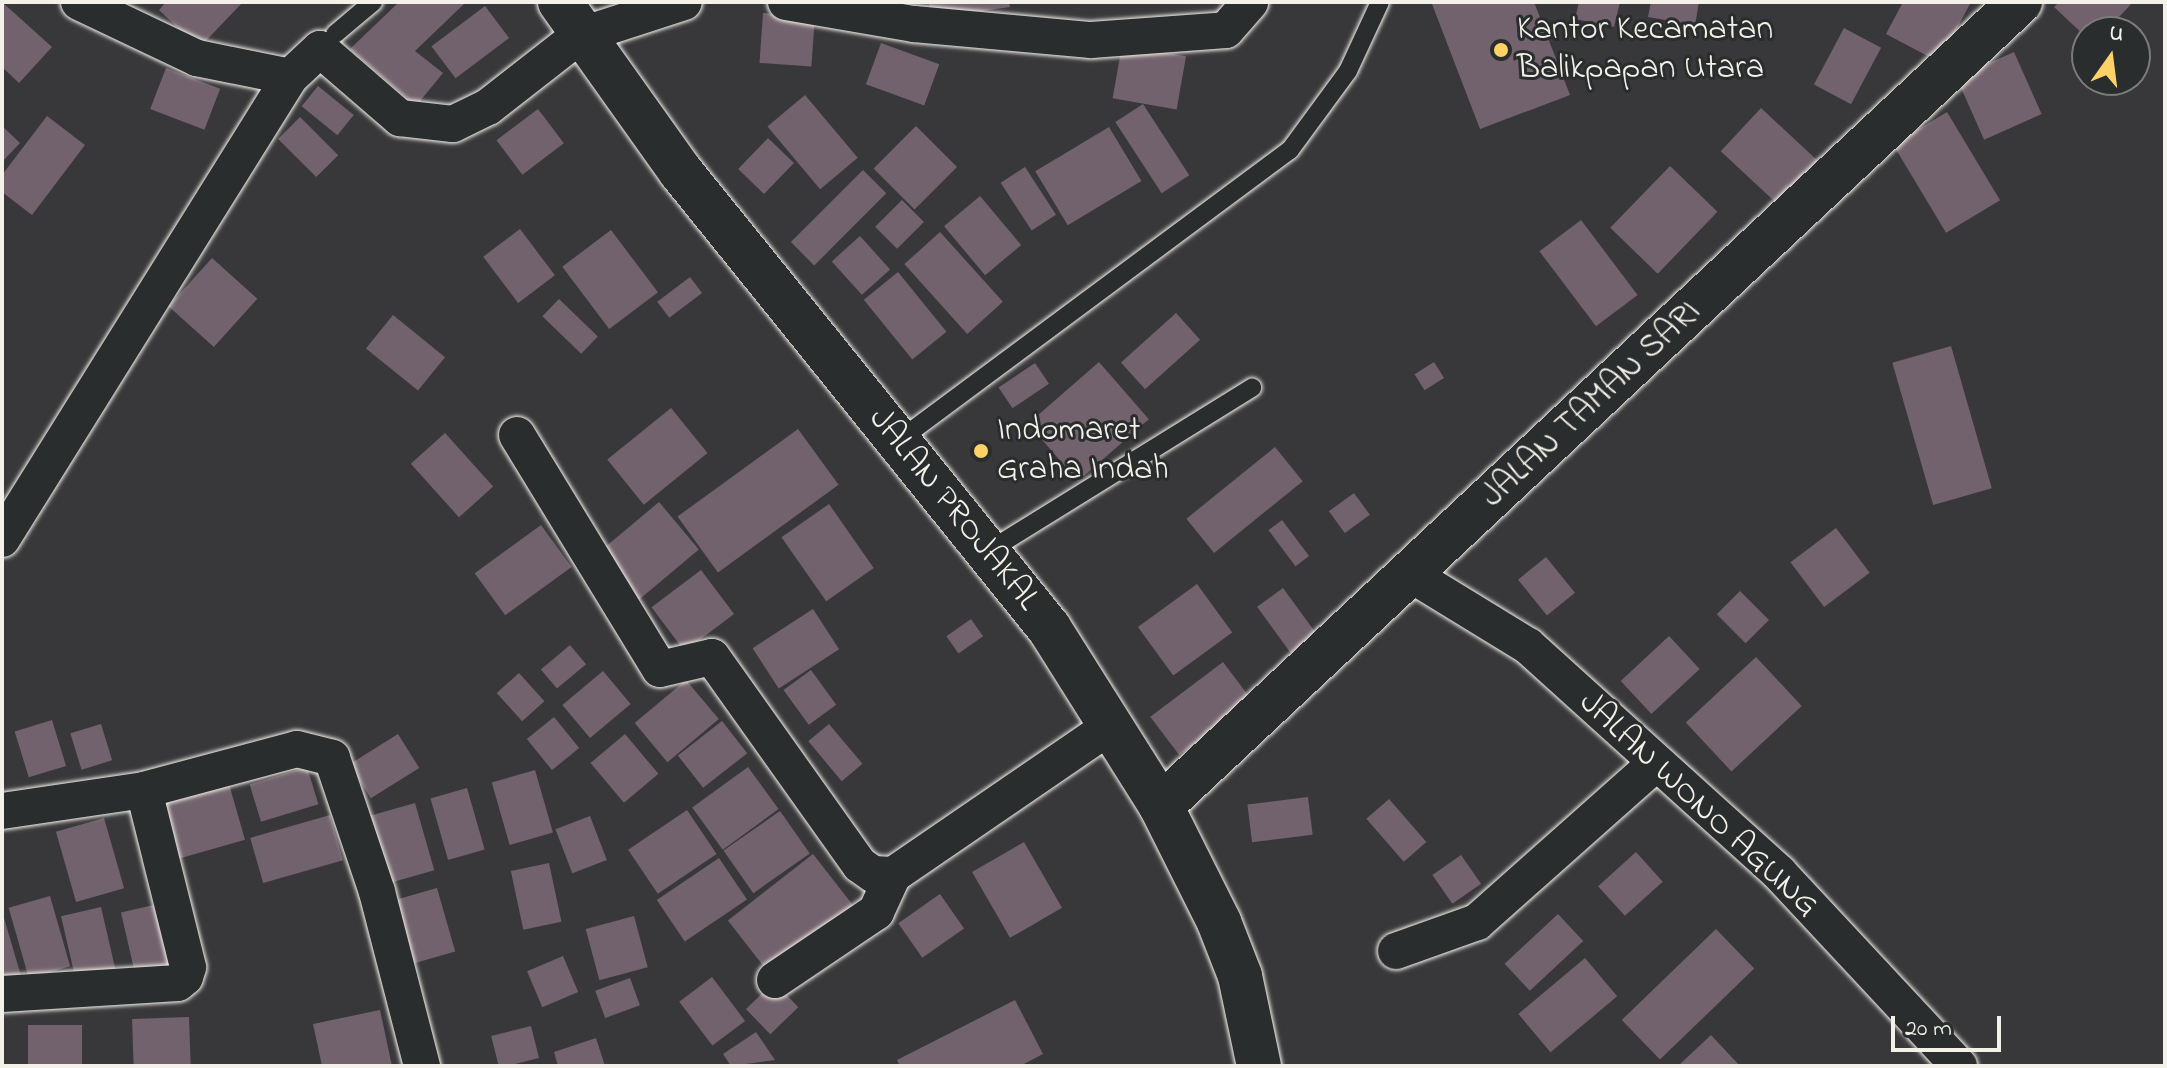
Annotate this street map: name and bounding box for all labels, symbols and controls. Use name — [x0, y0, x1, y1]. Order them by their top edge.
place label: Kantor Kecamatan Balikpapan Utara — [1517, 10, 1773, 90]
north arrow — [2071, 16, 2151, 96]
text: U — [2106, 17, 2127, 52]
marker: Kantor Kecamatan Balikpapan Utara — [1492, 41, 1510, 59]
street label: JALAN TAMAN SARI — [1474, 293, 1710, 517]
street label: JALAN PROJAKAL — [859, 400, 1047, 620]
place label: Indomaret Graha Indah — [997, 411, 1169, 490]
marker: Indomaret Graha Indah — [972, 442, 990, 460]
street label: JALAN WONO AGUNG — [1570, 683, 1826, 927]
scale bar — [1895, 1000, 2005, 1050]
text: 20 m — [1905, 1012, 1952, 1047]

